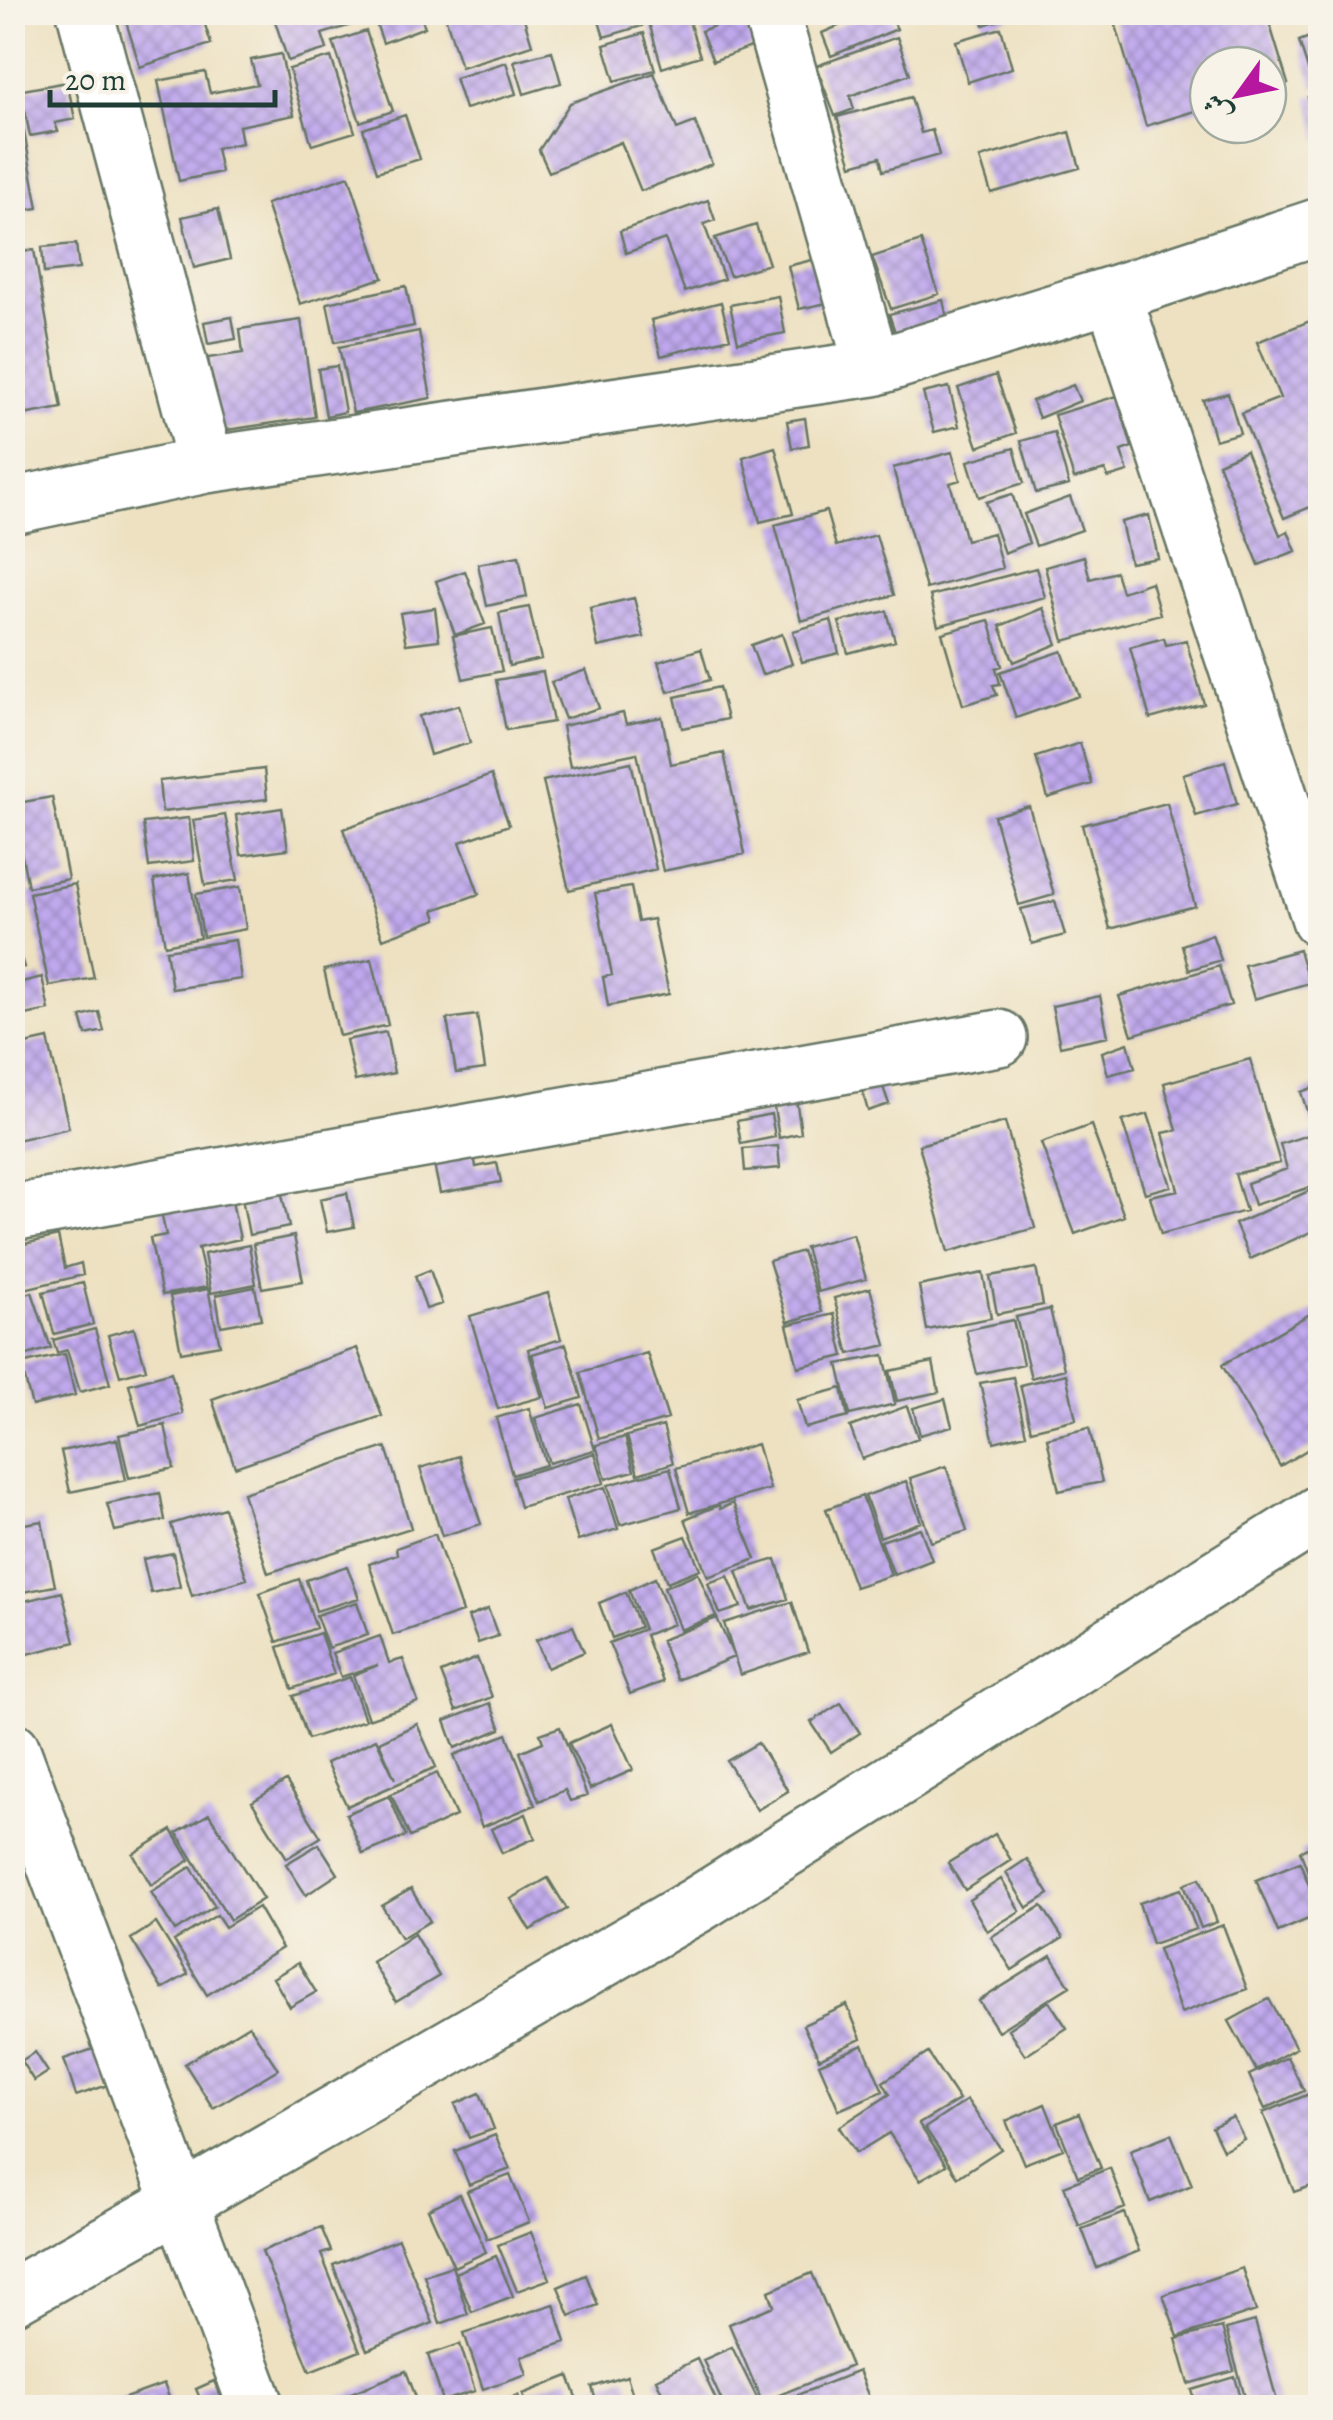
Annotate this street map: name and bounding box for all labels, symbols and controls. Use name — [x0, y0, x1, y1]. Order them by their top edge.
scale bar — [50, 45, 275, 107]
north arrow — [1188, 45, 1288, 145]
text: 20 m — [65, 60, 126, 100]
text: ش — [1194, 86, 1241, 130]

